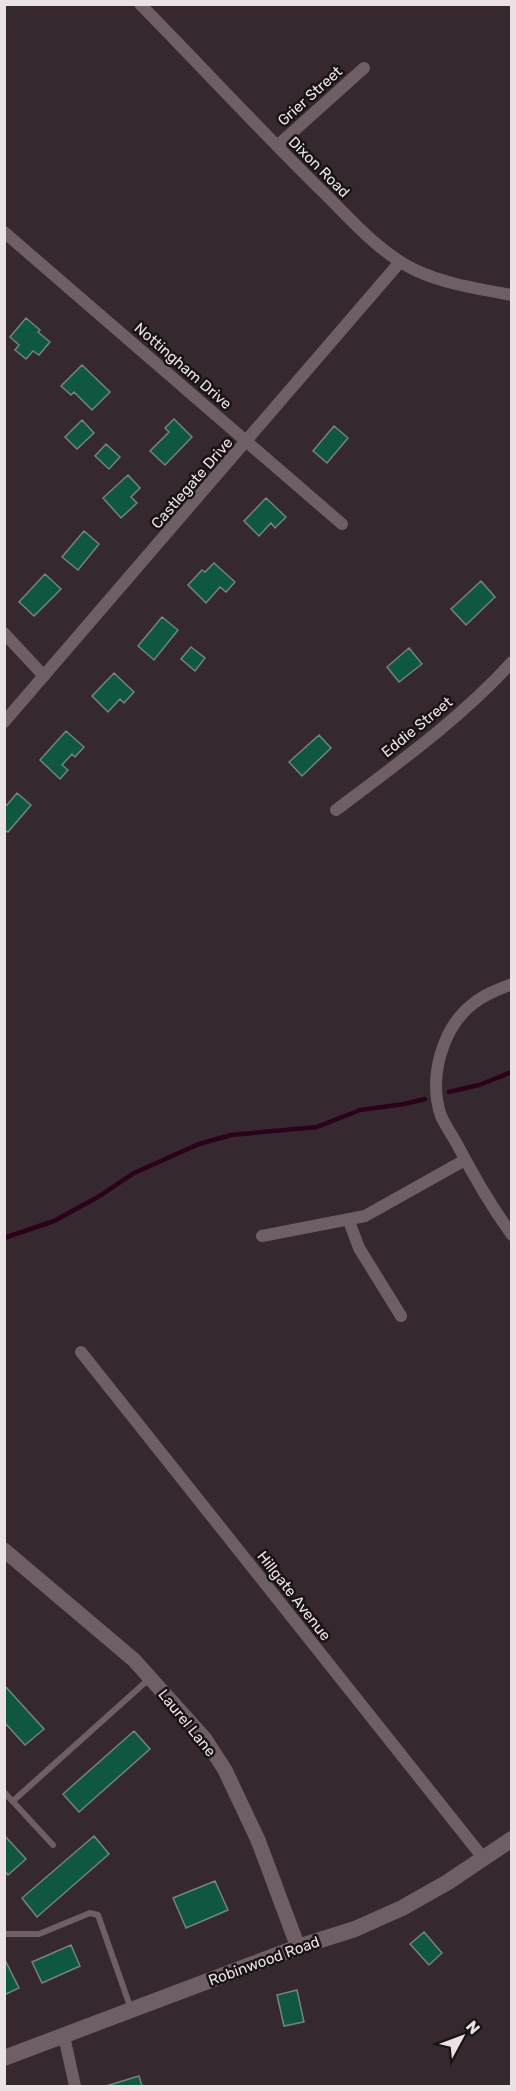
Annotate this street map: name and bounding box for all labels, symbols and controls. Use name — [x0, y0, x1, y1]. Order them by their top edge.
street label: Grier Street — [274, 62, 346, 130]
street label: Dixon Road — [285, 133, 353, 201]
street label: Nottingham Drive — [131, 319, 235, 413]
street label: Castlegate Drive — [147, 434, 237, 532]
street label: Eddie Street — [378, 693, 456, 761]
street label: Hillgate Avenue — [253, 1548, 335, 1644]
street label: Laurel Lane — [154, 1686, 220, 1760]
street label: Robinwood Road — [206, 1933, 322, 1989]
north arrow — [432, 2007, 492, 2067]
text: N — [462, 2017, 484, 2038]

